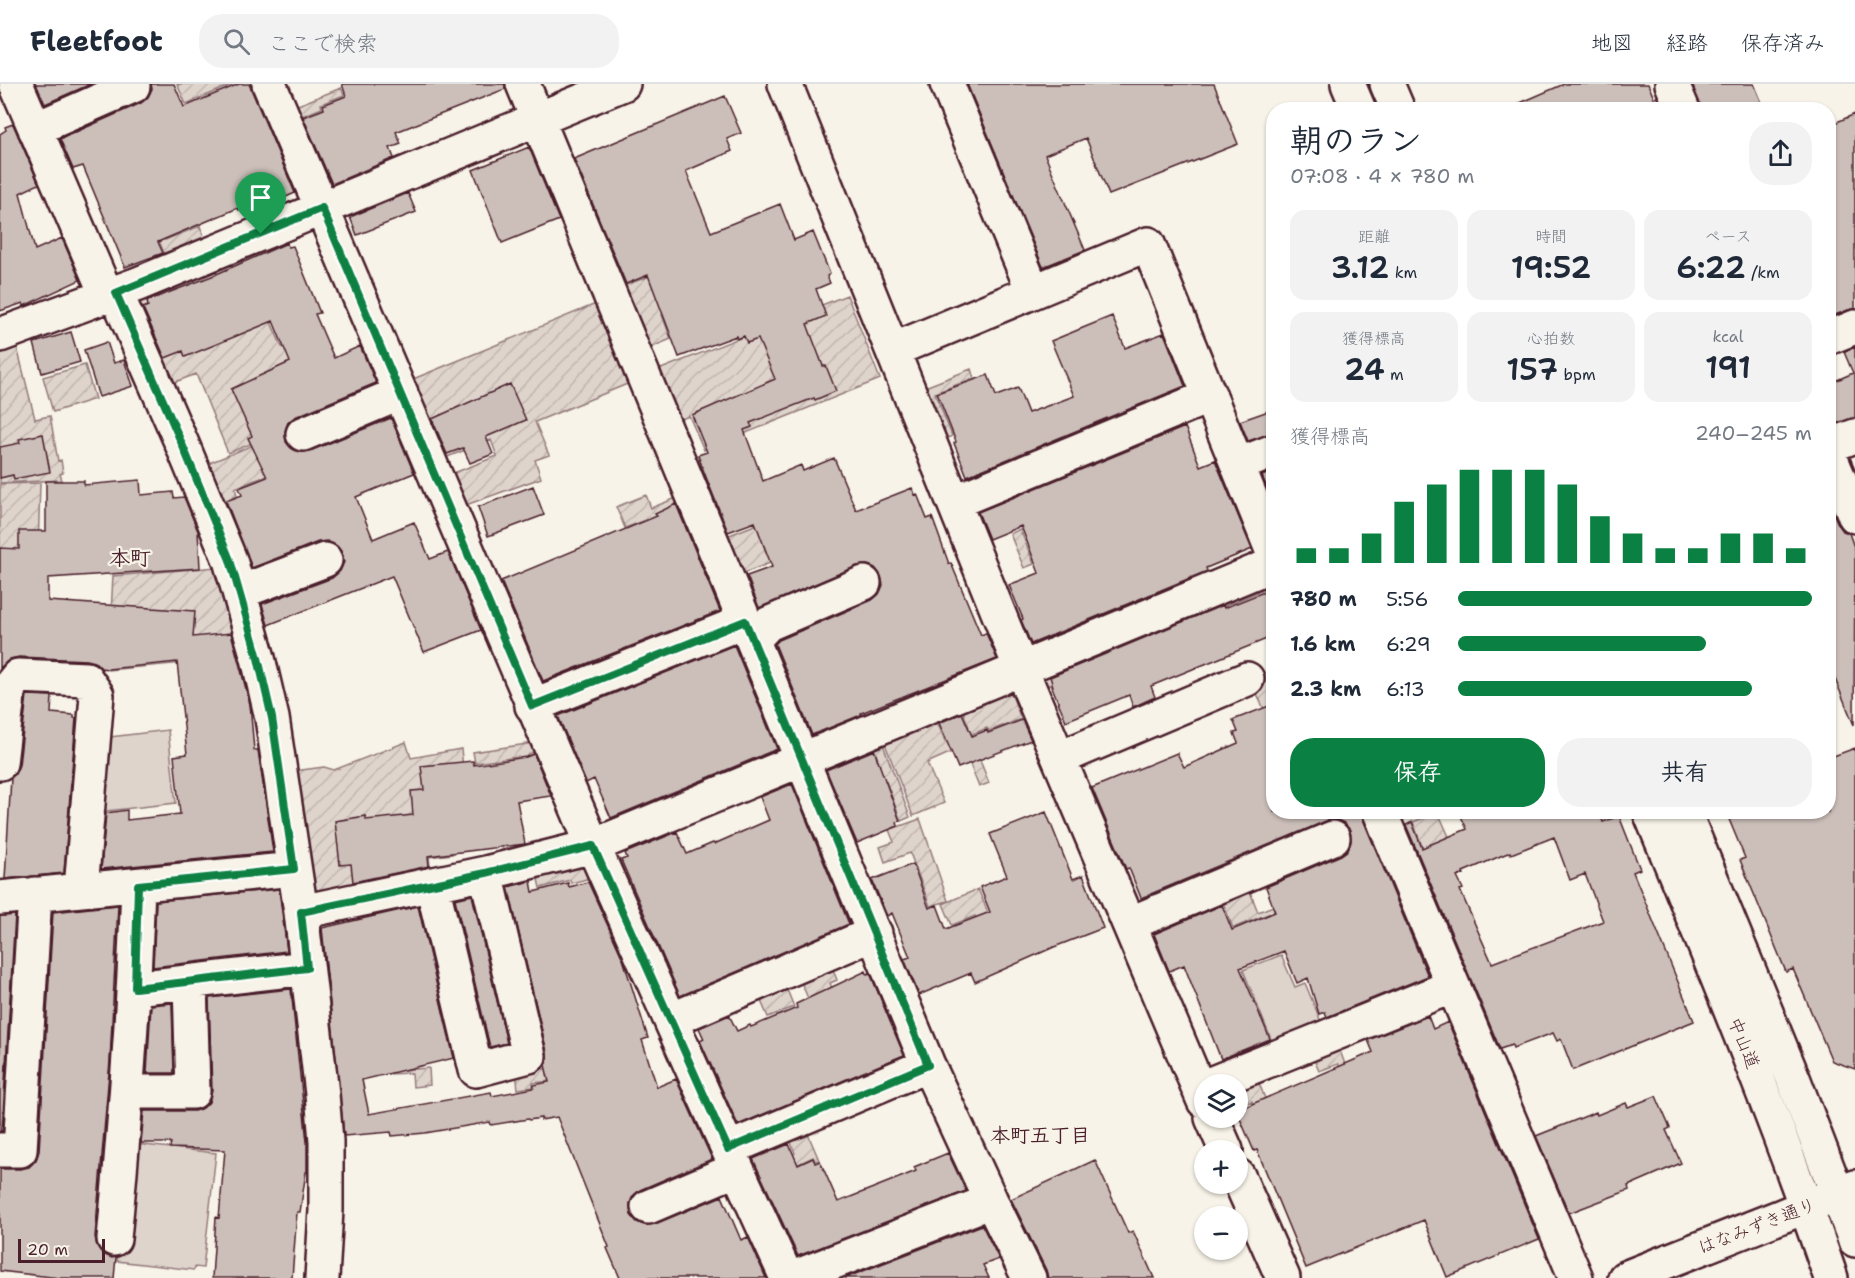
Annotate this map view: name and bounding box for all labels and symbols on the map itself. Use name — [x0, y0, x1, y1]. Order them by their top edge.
pin — [235, 172, 286, 234]
district label: 本町 — [109, 544, 151, 572]
street label: 中山道 — [1723, 1013, 1765, 1073]
district label: 本町五丁目 — [990, 1122, 1090, 1148]
street label: はなみずき通り — [1694, 1192, 1820, 1260]
scale bar — [18, 1236, 105, 1264]

